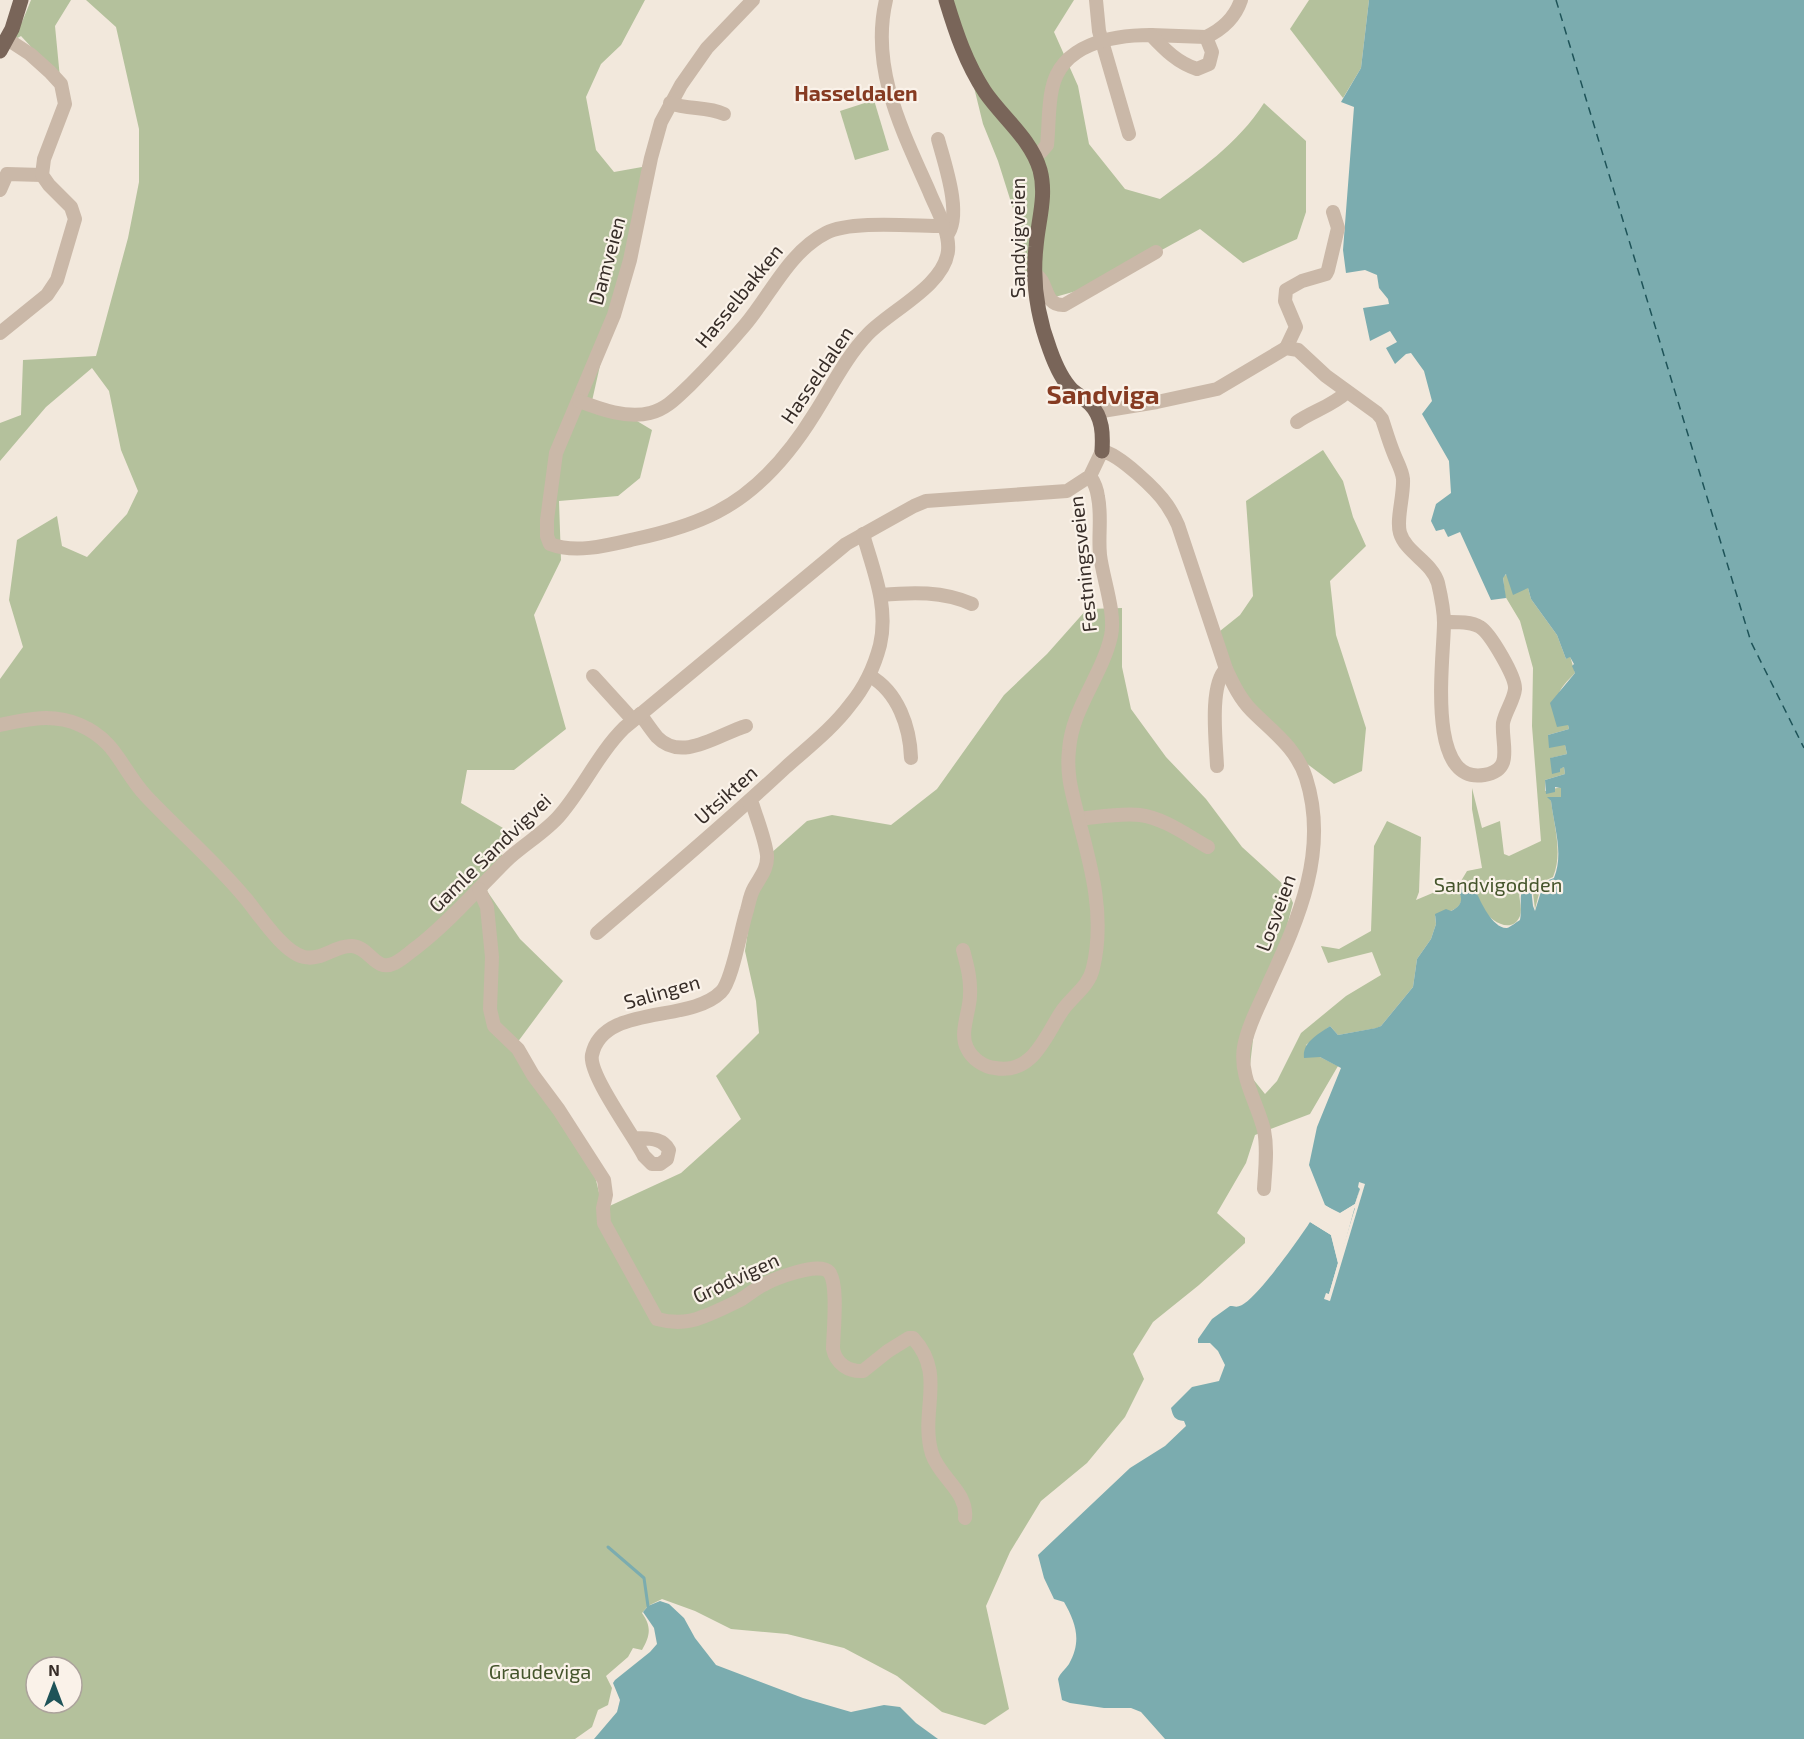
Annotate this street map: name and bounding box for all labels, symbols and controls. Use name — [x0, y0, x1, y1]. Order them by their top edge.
district label: Hasseldalen — [794, 80, 918, 105]
street label: Sandvigveien — [1005, 178, 1029, 298]
street label: Damveien — [583, 214, 629, 307]
street label: Hasselbakken — [689, 239, 787, 352]
street label: Hasseldalen — [775, 321, 857, 428]
district label: Sandviga — [1047, 378, 1159, 409]
street label: Festningsveien — [1063, 495, 1101, 633]
street label: Utsikten — [689, 760, 762, 829]
street label: Gamle Sandvigvei — [423, 788, 555, 917]
street label: Losveien — [1250, 871, 1300, 954]
park label: Sandvigodden — [1434, 872, 1562, 896]
street label: Salingen — [621, 969, 703, 1013]
street label: Grødvigen — [689, 1247, 783, 1307]
north arrow — [24, 1655, 84, 1715]
park label: Graudeviga — [489, 1659, 591, 1683]
text: N — [48, 1660, 60, 1679]

